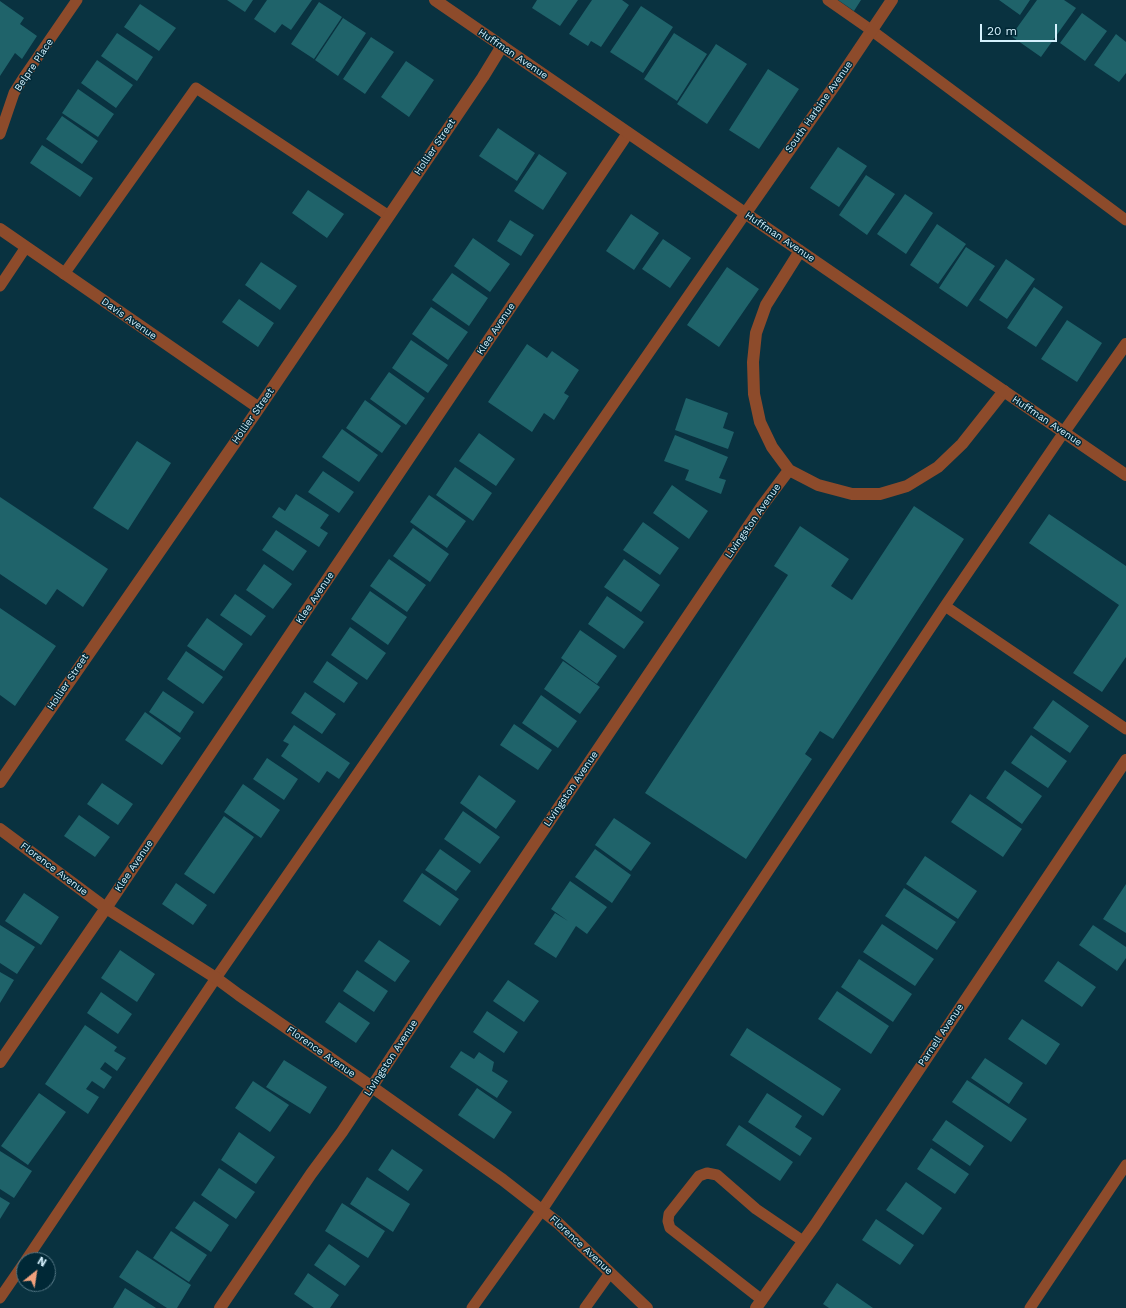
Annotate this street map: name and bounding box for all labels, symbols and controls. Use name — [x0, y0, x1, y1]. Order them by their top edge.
scale bar — [982, 16, 1059, 42]
text: 20 m — [987, 24, 1017, 38]
street label: Huffman Avenue — [476, 26, 550, 82]
street label: Belpre Place — [12, 36, 56, 94]
street label: South Harbine Avenue — [783, 59, 855, 155]
street label: Hollier Street — [412, 117, 458, 177]
street label: Huffman Avenue — [743, 209, 817, 265]
street label: Davis Avenue — [99, 296, 159, 342]
street label: Klee Avenue — [474, 301, 518, 357]
street label: Hollier Street — [229, 386, 277, 446]
street label: Huffman Avenue — [1010, 393, 1084, 449]
street label: Livingston Avenue — [723, 481, 783, 561]
street label: Klee Avenue — [293, 570, 337, 626]
street label: Hollier Street — [45, 652, 91, 712]
street label: Livingston Avenue — [541, 749, 601, 829]
street label: Klee Avenue — [112, 838, 156, 894]
street label: Florence Avenue — [18, 840, 90, 898]
street label: Parnell Avenue — [916, 1002, 966, 1068]
street label: Livingston Avenue — [362, 1018, 420, 1098]
street label: Florence Avenue — [284, 1024, 358, 1080]
street label: Florence Avenue — [547, 1213, 615, 1277]
north arrow — [16, 1252, 56, 1292]
text: N — [35, 1254, 49, 1270]

